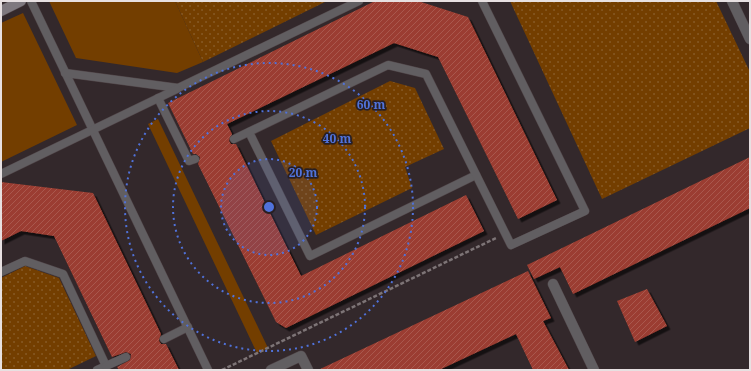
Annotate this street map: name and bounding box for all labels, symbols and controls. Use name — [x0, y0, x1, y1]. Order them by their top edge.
text: 60 m — [357, 96, 385, 113]
text: 40 m — [323, 130, 351, 147]
text: 20 m — [289, 164, 317, 181]
centre of rings — [262, 200, 276, 214]

